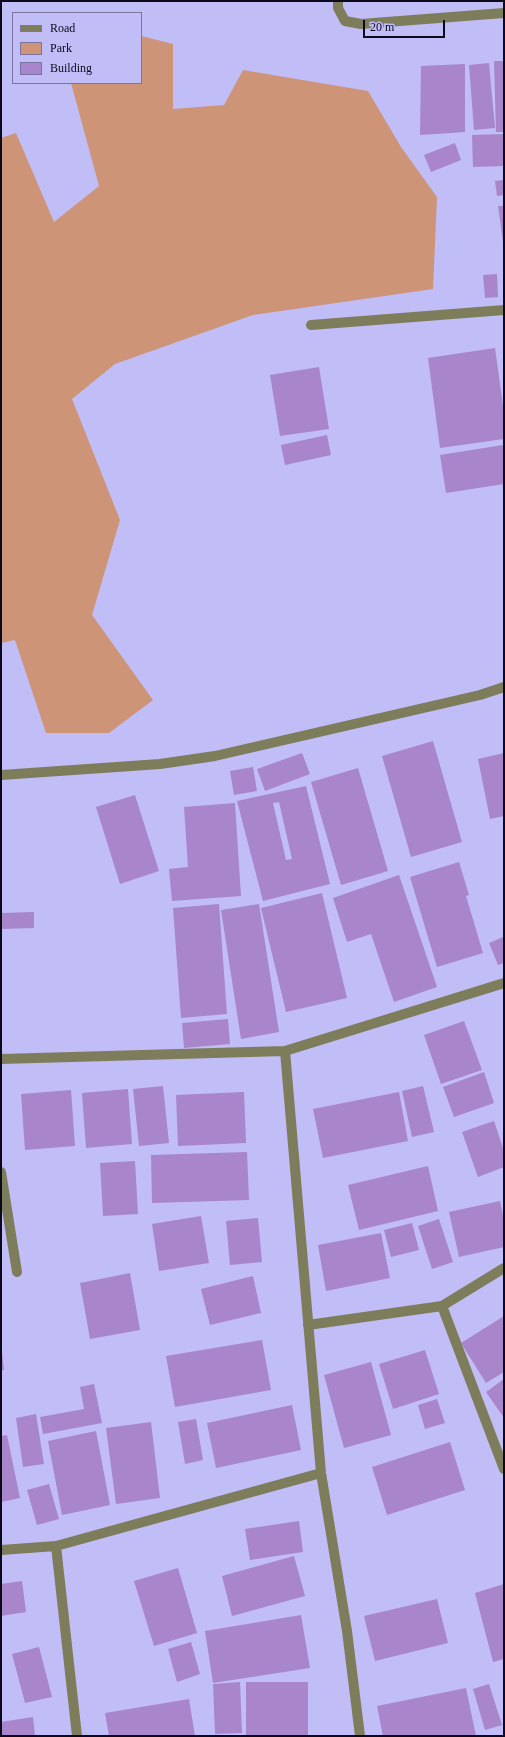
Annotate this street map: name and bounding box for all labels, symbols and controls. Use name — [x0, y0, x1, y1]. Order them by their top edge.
legend — [12, 12, 142, 84]
scale bar — [365, 12, 447, 38]
text: 20 m — [370, 20, 394, 34]
text: Road — [50, 21, 75, 35]
text: Park — [50, 41, 72, 55]
text: Building — [50, 61, 92, 75]

